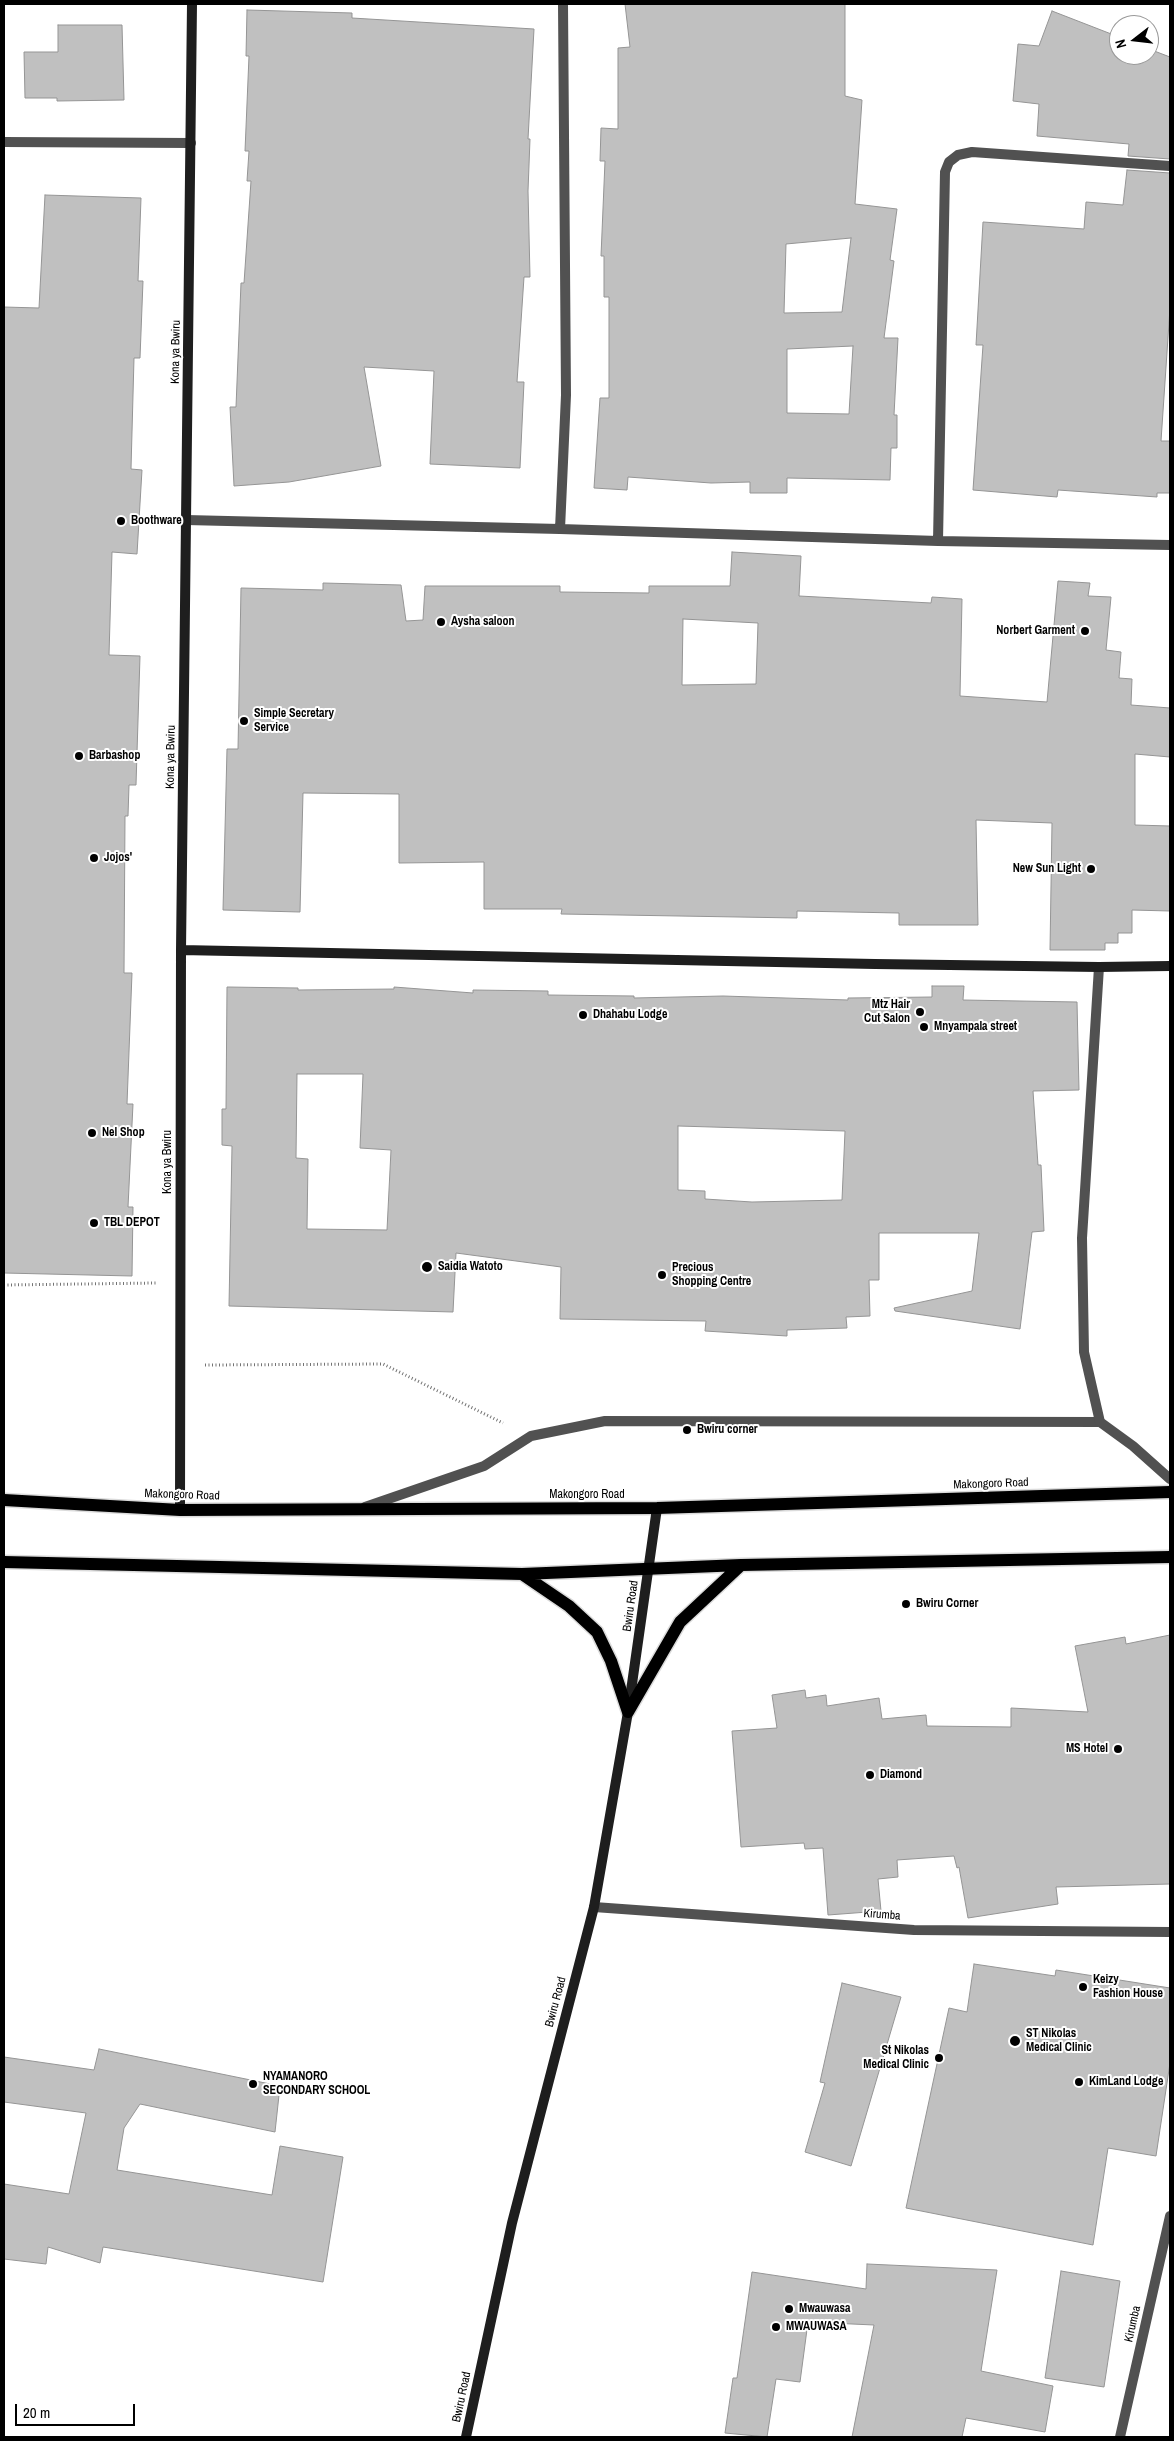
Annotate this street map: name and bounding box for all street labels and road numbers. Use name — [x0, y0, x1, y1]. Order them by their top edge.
street label: Kona ya Bwiru — [168, 320, 184, 384]
street label: Kona ya Bwiru — [163, 725, 179, 789]
street label: Kona ya Bwiru — [161, 1130, 175, 1194]
street label: Makongoro Road — [953, 1475, 1029, 1493]
street label: Makongoro Road — [144, 1486, 220, 1504]
street label: Makongoro Road — [549, 1488, 625, 1502]
street label: Bwiru Road — [620, 1580, 642, 1632]
street label: Kirumba — [863, 1907, 901, 1923]
street label: Bwiru Road — [542, 1975, 570, 2029]
street label: Kirumba — [1122, 2304, 1144, 2344]
street label: Bwiru Road — [450, 2370, 474, 2424]

